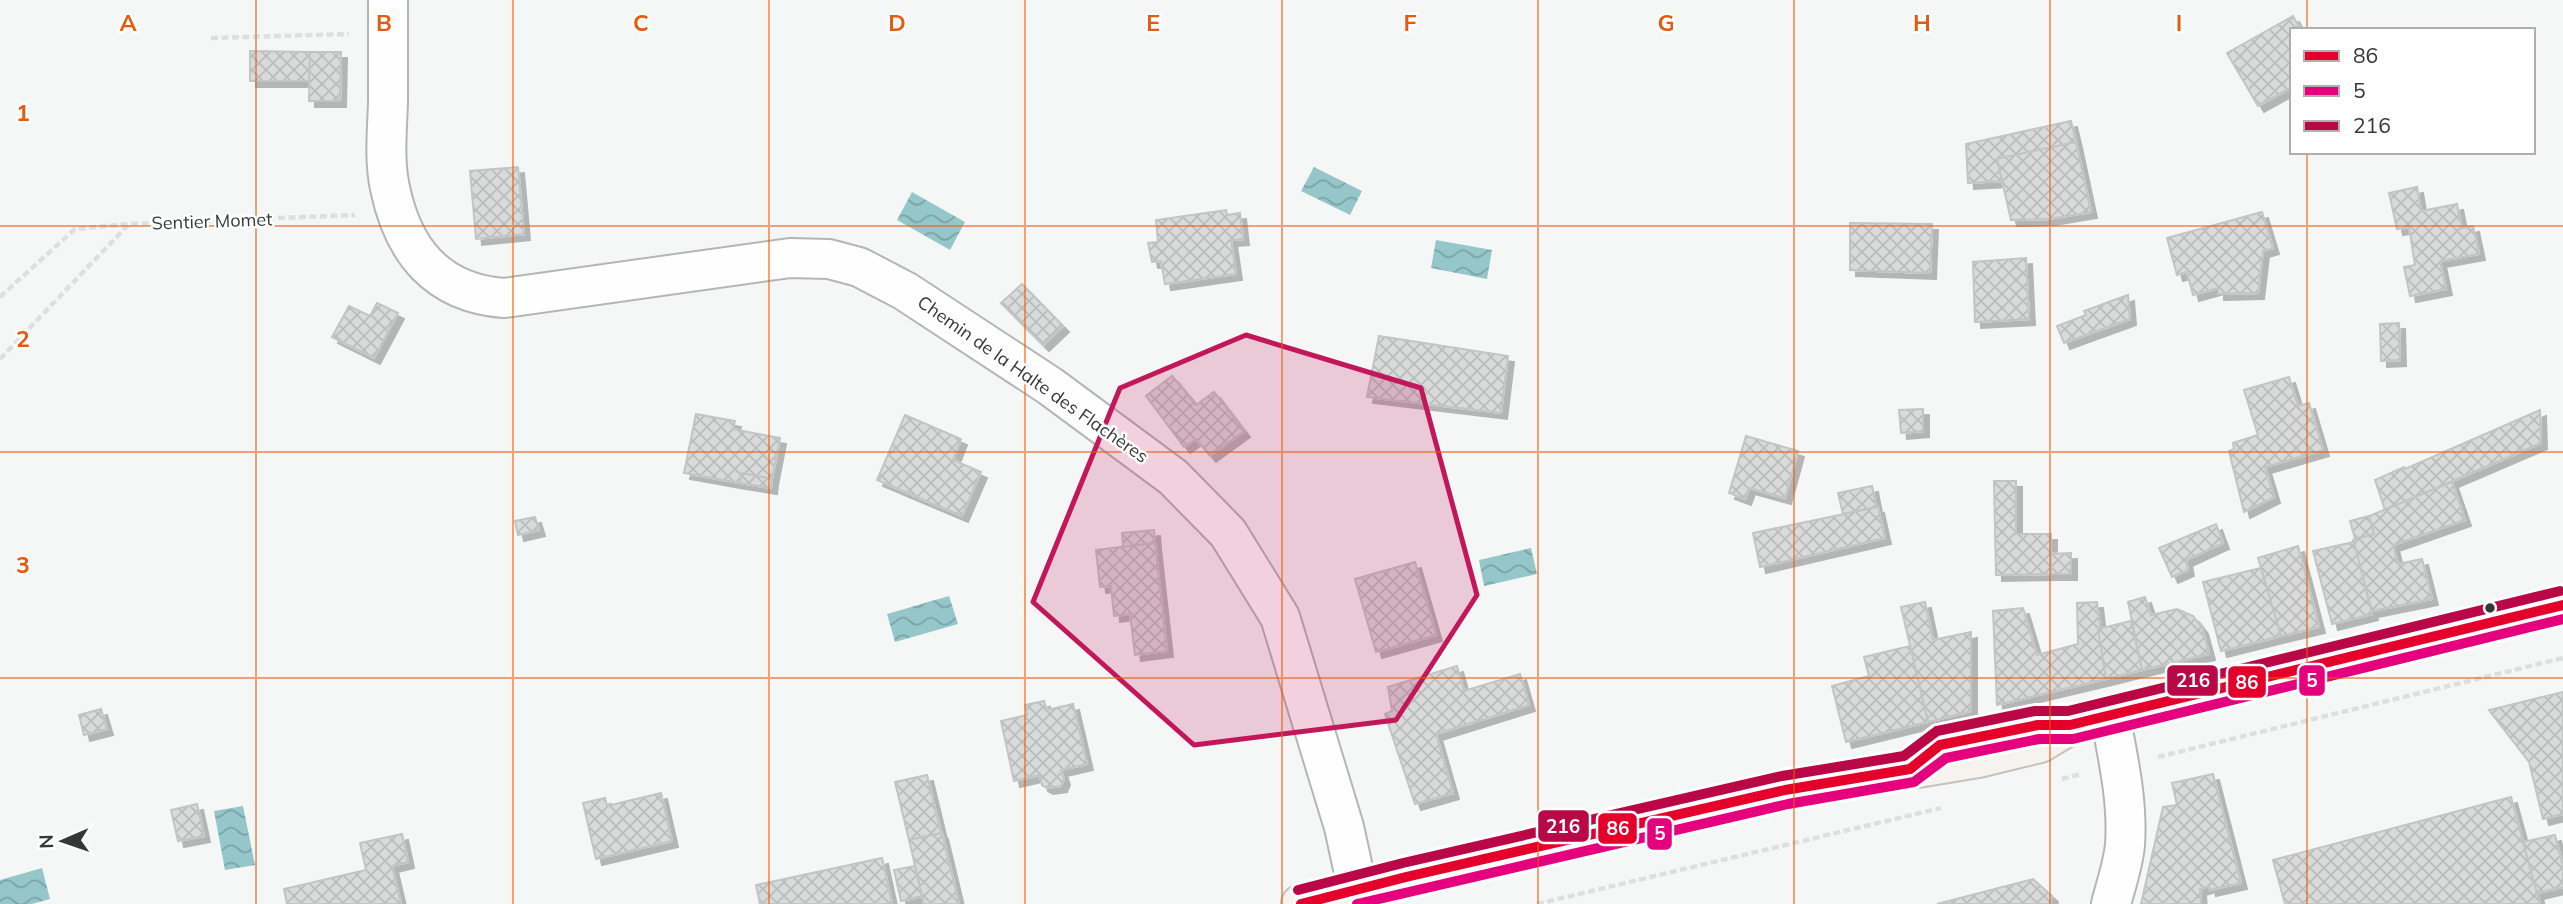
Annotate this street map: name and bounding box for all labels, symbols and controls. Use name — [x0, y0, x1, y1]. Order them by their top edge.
text: A — [119, 8, 137, 37]
text: B — [376, 8, 392, 37]
text: C — [633, 8, 649, 37]
text: D — [888, 8, 906, 37]
text: E — [1146, 8, 1160, 37]
text: F — [1403, 8, 1417, 37]
text: G — [1657, 8, 1675, 37]
text: H — [1913, 8, 1931, 37]
text: I — [2176, 8, 2182, 37]
legend — [2290, 28, 2535, 154]
text: 86 — [2353, 42, 2378, 68]
text: 5 — [2353, 77, 2366, 103]
text: 1 — [16, 98, 30, 127]
text: 216 — [2353, 112, 2391, 138]
street label: Sentier Momet — [151, 207, 273, 235]
street label: Chemin de la Halte des Flachères — [913, 290, 1153, 468]
text: 2 — [16, 324, 30, 353]
text: 3 — [16, 550, 30, 579]
unlabelled marker — [2483, 601, 2497, 615]
line badge: 216 — [2166, 664, 2219, 697]
line badge: 5 — [2298, 664, 2326, 697]
line badge: 86 — [2227, 665, 2267, 699]
text: 216 — [2176, 668, 2210, 692]
text: 5 — [2306, 668, 2318, 692]
text: 86 — [2236, 670, 2258, 694]
north arrow — [28, 806, 98, 876]
line badge: 216 — [1537, 809, 1590, 843]
line badge: 86 — [1597, 812, 1638, 845]
text: 216 — [1546, 814, 1580, 838]
text: 86 — [1607, 816, 1629, 840]
line badge: 5 — [1646, 817, 1673, 851]
text: 5 — [1654, 821, 1666, 845]
text: N — [34, 834, 58, 849]

